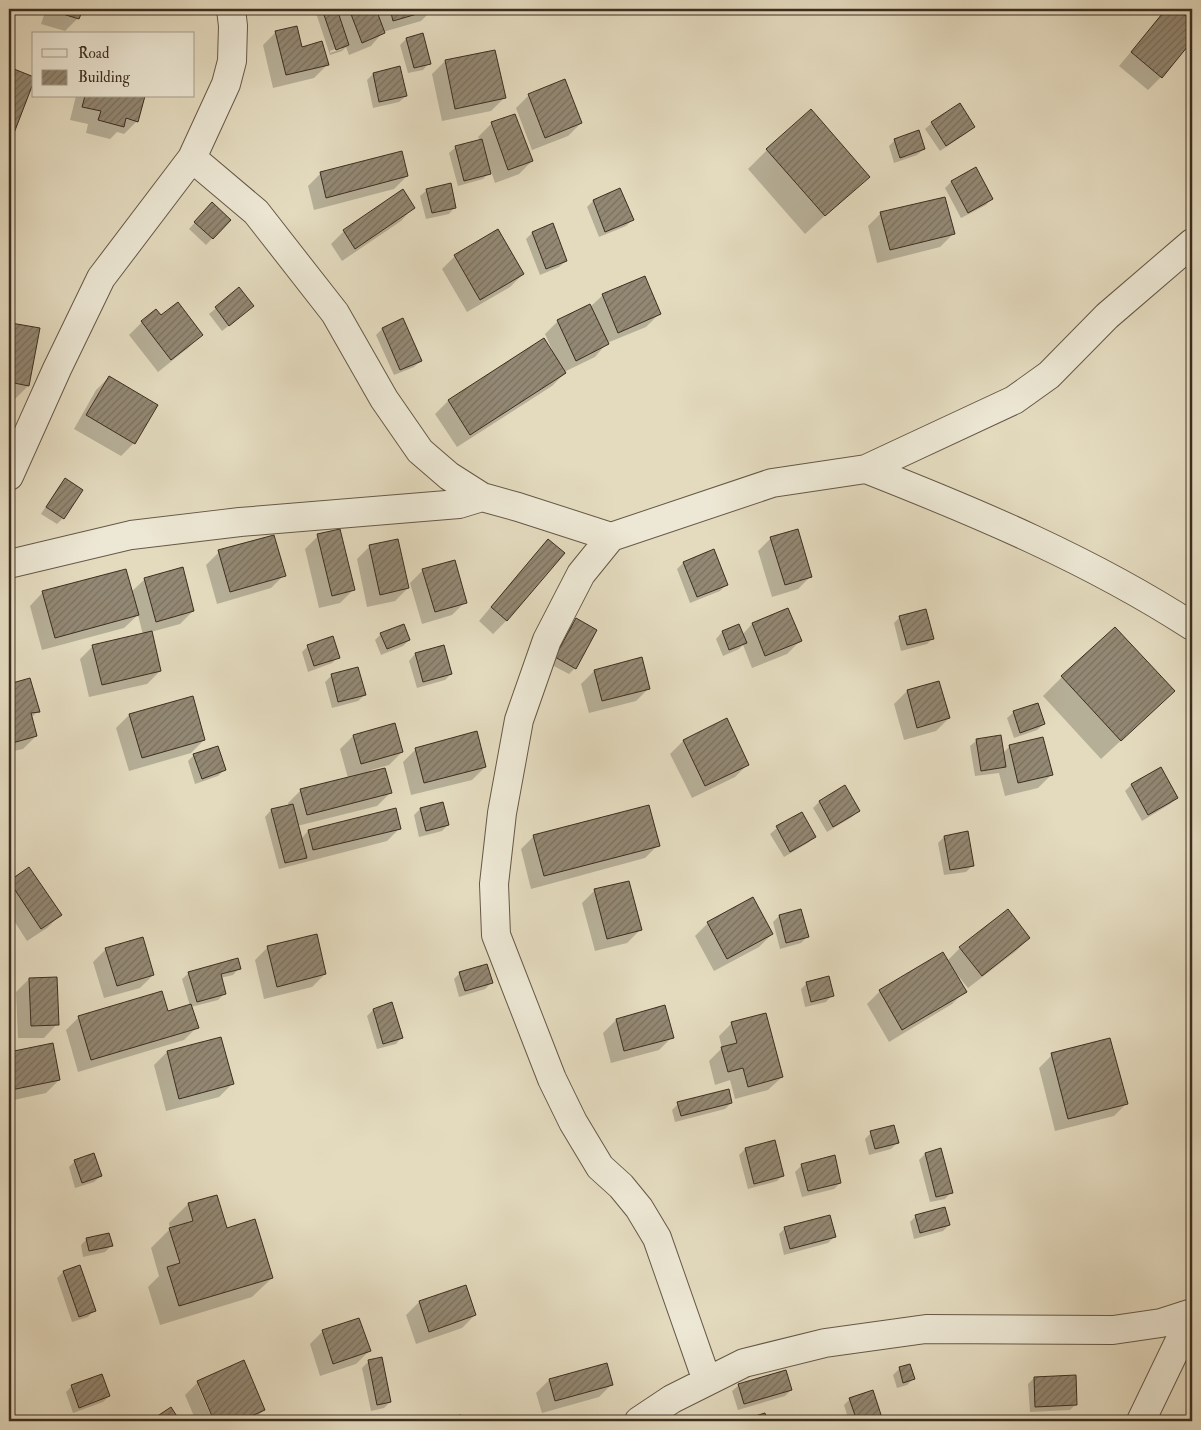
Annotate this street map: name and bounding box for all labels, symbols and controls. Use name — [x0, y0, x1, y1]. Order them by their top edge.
legend — [32, 32, 195, 98]
text: Road — [78, 44, 110, 63]
text: Building — [78, 68, 130, 87]

